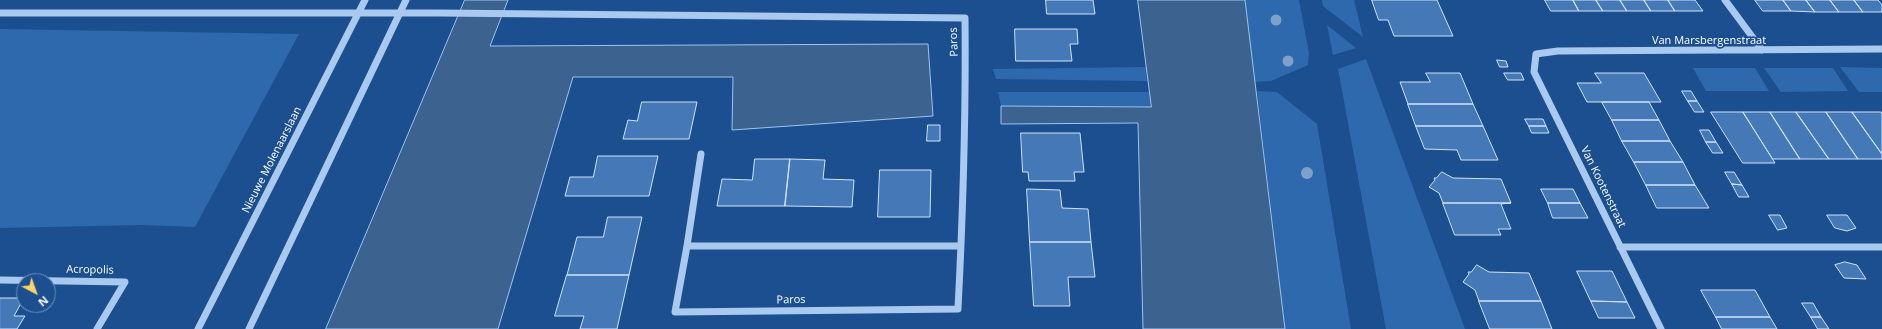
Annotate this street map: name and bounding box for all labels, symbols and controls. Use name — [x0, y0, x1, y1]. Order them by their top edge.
street label: Paros — [947, 27, 961, 57]
street label: Van Marsbergenstraat — [1652, 34, 1766, 48]
street label: Nieuwe Molenaarslaan — [239, 105, 305, 215]
street label: Van Kootenstraat — [1578, 144, 1628, 230]
street label: Acropolis — [66, 263, 114, 277]
north arrow — [16, 273, 56, 313]
text: N — [35, 293, 52, 310]
street label: Paros — [776, 293, 806, 307]

